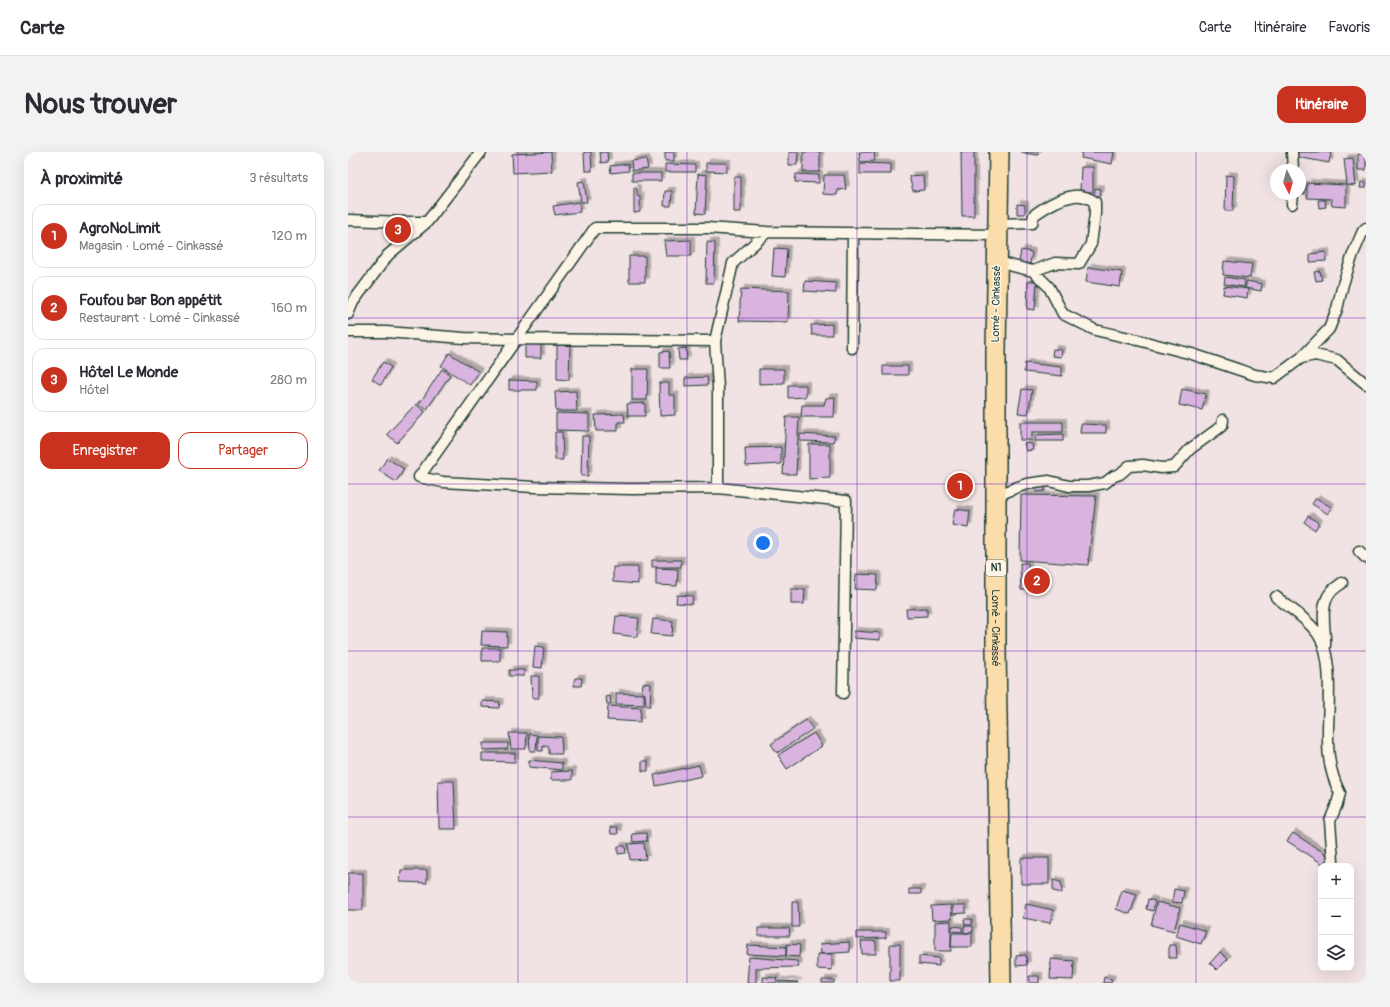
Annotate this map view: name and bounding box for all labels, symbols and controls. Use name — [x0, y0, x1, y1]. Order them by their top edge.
text: Carte — [20, 16, 64, 40]
text: Carte — [1199, 19, 1231, 36]
text: Itinéraire — [1253, 19, 1306, 36]
text: Favoris — [1328, 19, 1370, 36]
button: Itinéraire — [1277, 86, 1366, 123]
text: Nous trouver — [24, 87, 177, 122]
north arrow — [1270, 164, 1306, 200]
text: À proximité — [40, 168, 123, 189]
text: 3 résultats — [249, 170, 308, 186]
pin: 3 — [385, 215, 411, 245]
text: AgroNoLimit — [79, 219, 160, 238]
text: 1 — [51, 228, 57, 244]
text: 120 m — [271, 228, 307, 244]
text: Magasin · Lomé - Cinkassé — [79, 238, 223, 254]
street label: Lomé - Cinkassé — [989, 265, 1003, 343]
text: Foufou bar Bon appétit — [79, 291, 222, 310]
text: 2 — [50, 300, 58, 316]
text: 160 m — [271, 300, 307, 316]
text: Restaurant · Lomé - Cinkassé — [79, 310, 240, 326]
text: Hôtel Le Monde — [79, 363, 178, 382]
text: 3 — [50, 372, 58, 388]
text: 280 m — [270, 372, 307, 388]
text: Hôtel — [79, 382, 109, 398]
button: Enregistrer — [40, 432, 170, 469]
button: Partager — [178, 432, 308, 469]
pin: 1 — [947, 471, 973, 501]
your location — [753, 533, 773, 553]
road number: N1 — [986, 560, 1006, 576]
pin: 2 — [1024, 566, 1050, 596]
street label: Lomé - Cinkassé — [990, 589, 1003, 667]
map controls — [1318, 863, 1354, 971]
button: + — [1318, 863, 1354, 899]
button: − — [1318, 899, 1354, 935]
button: layers — [1318, 935, 1354, 971]

